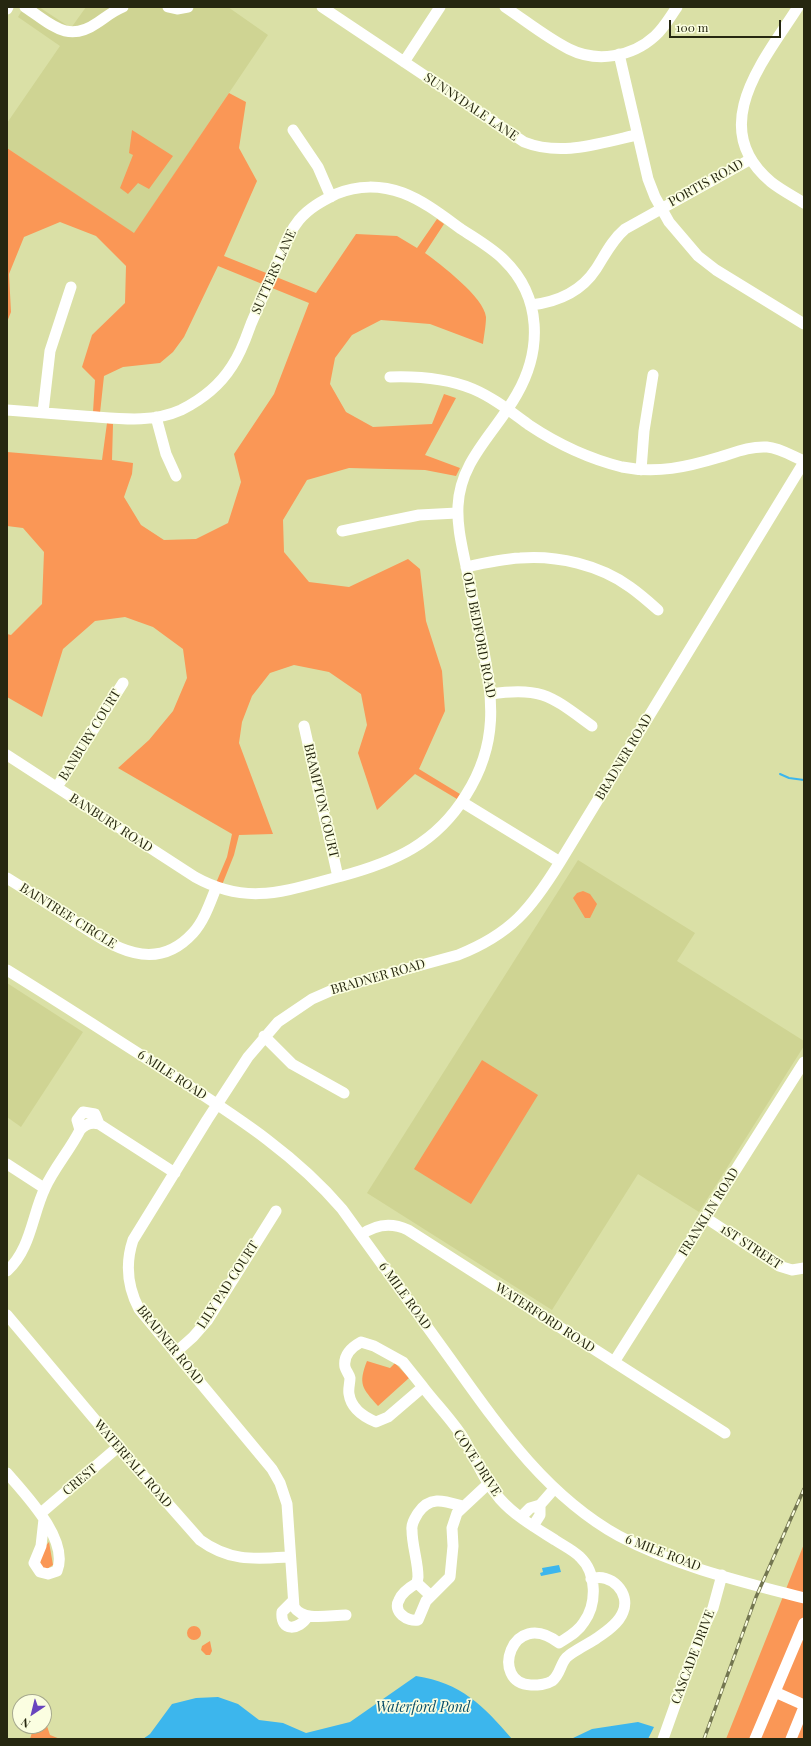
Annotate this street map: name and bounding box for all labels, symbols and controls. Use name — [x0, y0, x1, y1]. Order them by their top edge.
scale bar — [671, 12, 783, 38]
text: 100 m — [676, 19, 708, 35]
street label: SUNNYDALE LANE — [421, 70, 521, 144]
street label: PORTIS ROAD — [666, 156, 746, 210]
street label: SUTTERS LANE — [248, 227, 300, 317]
street label: OLD BEDFORD ROAD — [459, 571, 499, 699]
street label: BANBURY COURT — [56, 687, 124, 783]
street label: BRADNER ROAD — [592, 711, 656, 803]
street label: BRAMPTON COURT — [300, 742, 342, 860]
street label: BANBURY ROAD — [67, 790, 155, 856]
street label: BAINTREE CIRCLE — [17, 880, 119, 952]
street label: BRADNER ROAD — [329, 956, 427, 998]
street label: 6 MILE ROAD — [134, 1047, 210, 1103]
street label: FRANKLIN ROAD — [676, 1165, 742, 1259]
street label: 1ST STREET — [717, 1221, 785, 1273]
street label: LILY PAD COURT — [194, 1238, 262, 1332]
street label: 6 MILE ROAD — [375, 1259, 435, 1333]
street label: WATERFORD ROAD — [492, 1280, 598, 1356]
street label: BRADNER ROAD — [133, 1302, 207, 1388]
street label: WATERFALL ROAD — [91, 1417, 175, 1511]
street label: COVE DRIVE — [450, 1427, 504, 1499]
street label: CREST — [60, 1461, 100, 1499]
street label: 6 MILE ROAD — [623, 1531, 703, 1575]
street label: CASCADE DRIVE — [668, 1608, 718, 1706]
north arrow — [12, 1694, 52, 1734]
water label: Waterford Pond — [376, 1700, 470, 1716]
text: N — [18, 1715, 33, 1732]

